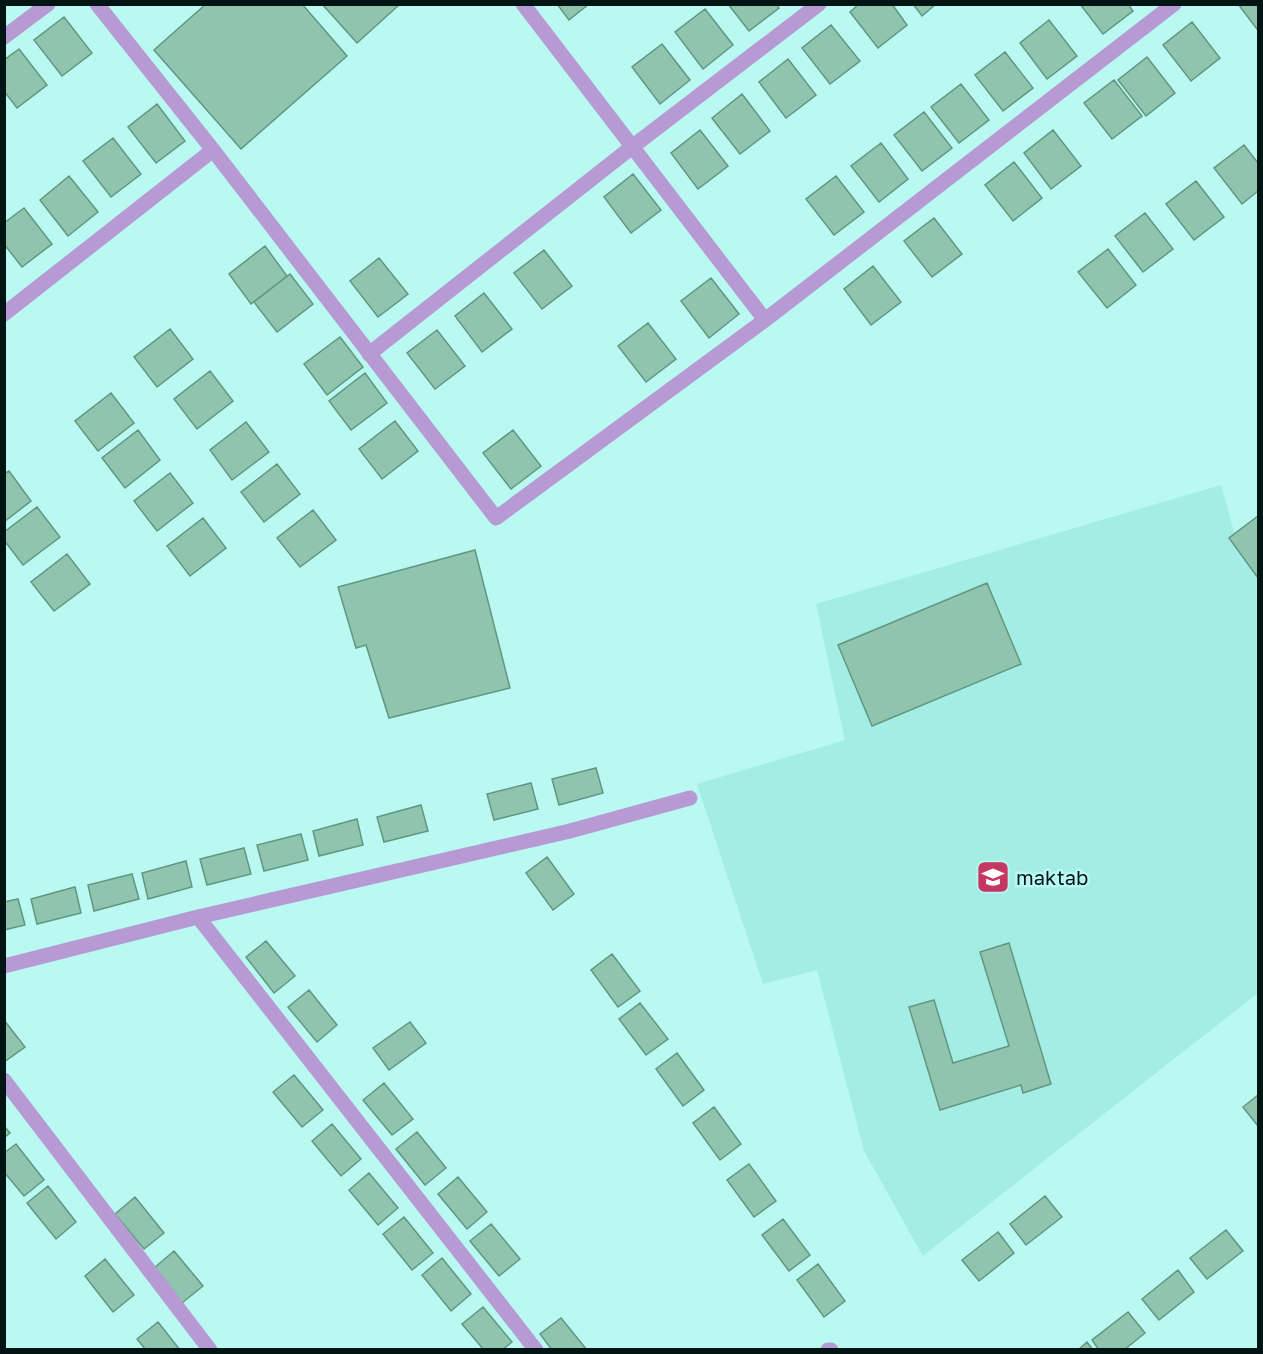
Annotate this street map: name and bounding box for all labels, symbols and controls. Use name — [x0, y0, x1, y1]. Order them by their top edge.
school or university icon: maktab — [975, 859, 1011, 895]
place label: maktab — [1016, 865, 1088, 889]

